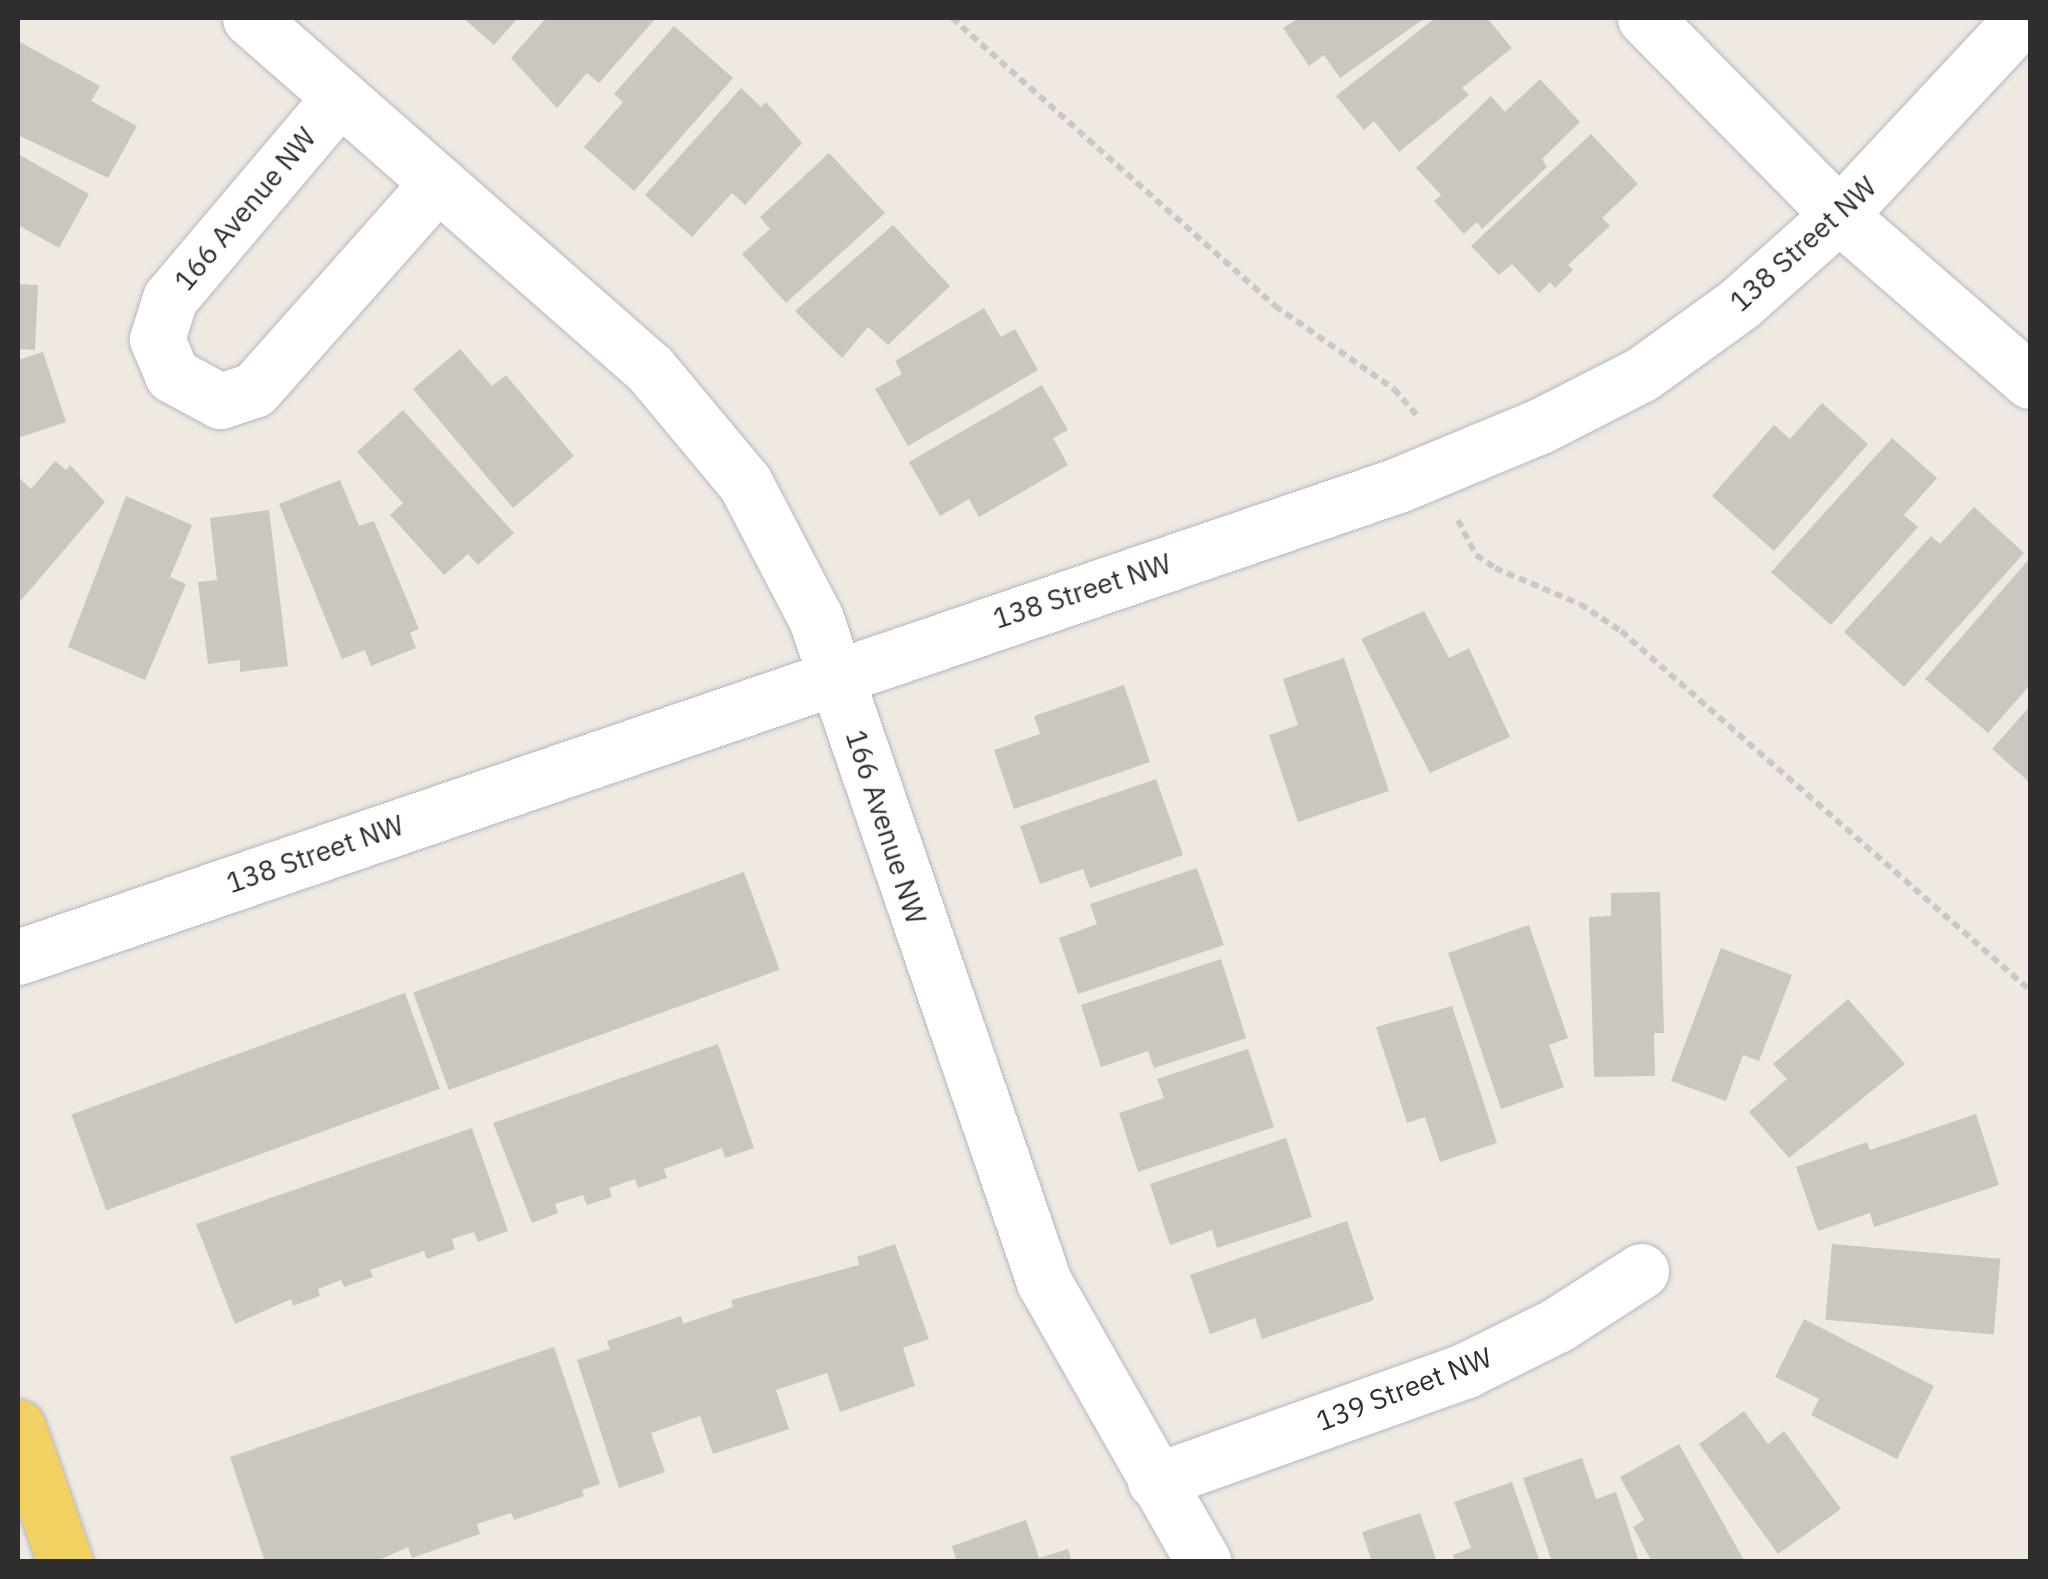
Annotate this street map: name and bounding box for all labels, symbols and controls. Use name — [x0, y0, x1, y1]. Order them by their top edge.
street label: 166 Avenue NW — [167, 121, 323, 297]
street label: 138 Street NW — [1723, 170, 1883, 318]
street label: 138 Street NW — [989, 546, 1175, 636]
street label: 166 Avenue NW — [839, 726, 933, 928]
street label: 138 Street NW — [222, 808, 408, 900]
street label: 139 Street NW — [1312, 1340, 1496, 1438]

